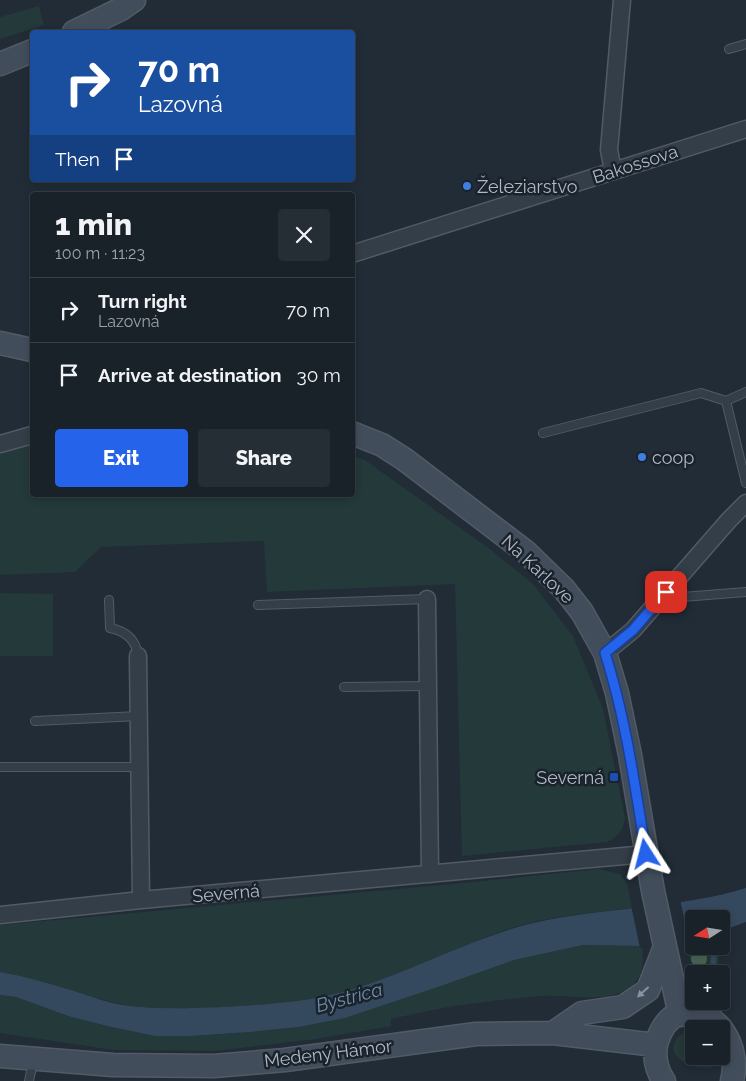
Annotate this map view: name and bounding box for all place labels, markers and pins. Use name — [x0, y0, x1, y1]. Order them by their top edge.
place label: Železiarstvo — [477, 175, 578, 197]
marker: Železiarstvo — [461, 180, 473, 192]
place label: coop — [652, 447, 694, 468]
marker: coop — [636, 451, 648, 463]
pin — [645, 571, 687, 613]
place label: Severná — [536, 767, 604, 788]
marker: Severná — [608, 771, 620, 783]

